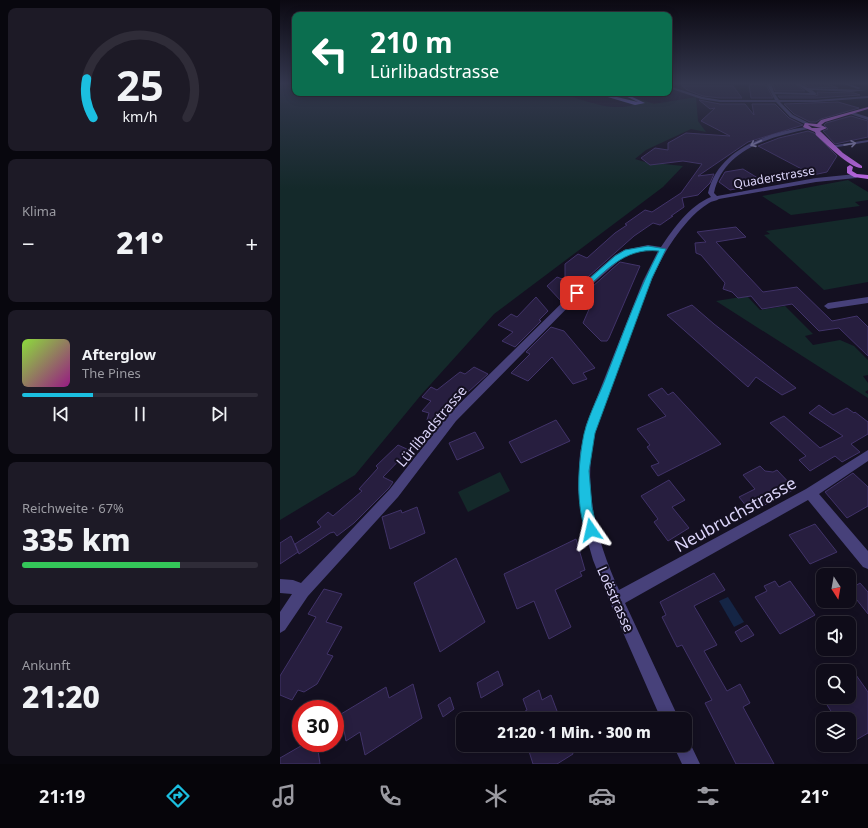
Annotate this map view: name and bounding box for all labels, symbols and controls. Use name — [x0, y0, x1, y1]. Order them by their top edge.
text: 210 m — [370, 23, 453, 61]
icon: left — [304, 28, 356, 80]
text: 25 — [116, 56, 164, 112]
text: Lürlibadstrasse — [370, 59, 499, 83]
text: km/h — [122, 106, 158, 125]
one-way arrow — [750, 140, 762, 147]
one-way arrow — [843, 140, 856, 148]
street label: Quaderstrasse — [732, 161, 816, 193]
text: Klima — [22, 202, 56, 220]
text: 21° — [116, 222, 164, 263]
text: − — [22, 228, 35, 258]
text: + — [245, 228, 258, 258]
pin — [560, 276, 594, 310]
icon: arrive — [566, 282, 588, 304]
text: Afterglow — [82, 344, 156, 364]
text: The Pines — [82, 364, 141, 382]
street label: Lürlibadstrasse — [391, 381, 471, 471]
icon: previous — [50, 403, 72, 425]
icon: pause — [129, 403, 151, 425]
icon: next — [208, 403, 230, 425]
street label: Neubruchstrasse — [670, 471, 800, 557]
text: Reichweite · 67% — [22, 499, 124, 517]
position arrow — [570, 509, 612, 551]
text: 335 km — [22, 519, 131, 560]
street label: Loëstrasse — [593, 563, 639, 635]
north arrow — [816, 568, 856, 608]
map controls — [816, 568, 856, 752]
button: sound — [816, 616, 856, 656]
text: Ankunft — [22, 656, 71, 674]
button: search — [816, 664, 856, 704]
text: 21:20 — [22, 676, 100, 717]
speed limit sign: 30 — [292, 700, 344, 752]
button: layers — [816, 712, 856, 752]
text: 21:20 · 1 Min. · 300 m — [497, 722, 651, 742]
icon: directions — [164, 782, 192, 810]
icon: music — [270, 782, 298, 810]
icon: phone — [376, 782, 404, 810]
icon: climate — [482, 782, 510, 810]
icon: car — [588, 782, 616, 810]
icon: filters — [694, 782, 722, 810]
text: 21:19 — [39, 784, 85, 808]
text: 21° — [801, 784, 829, 808]

